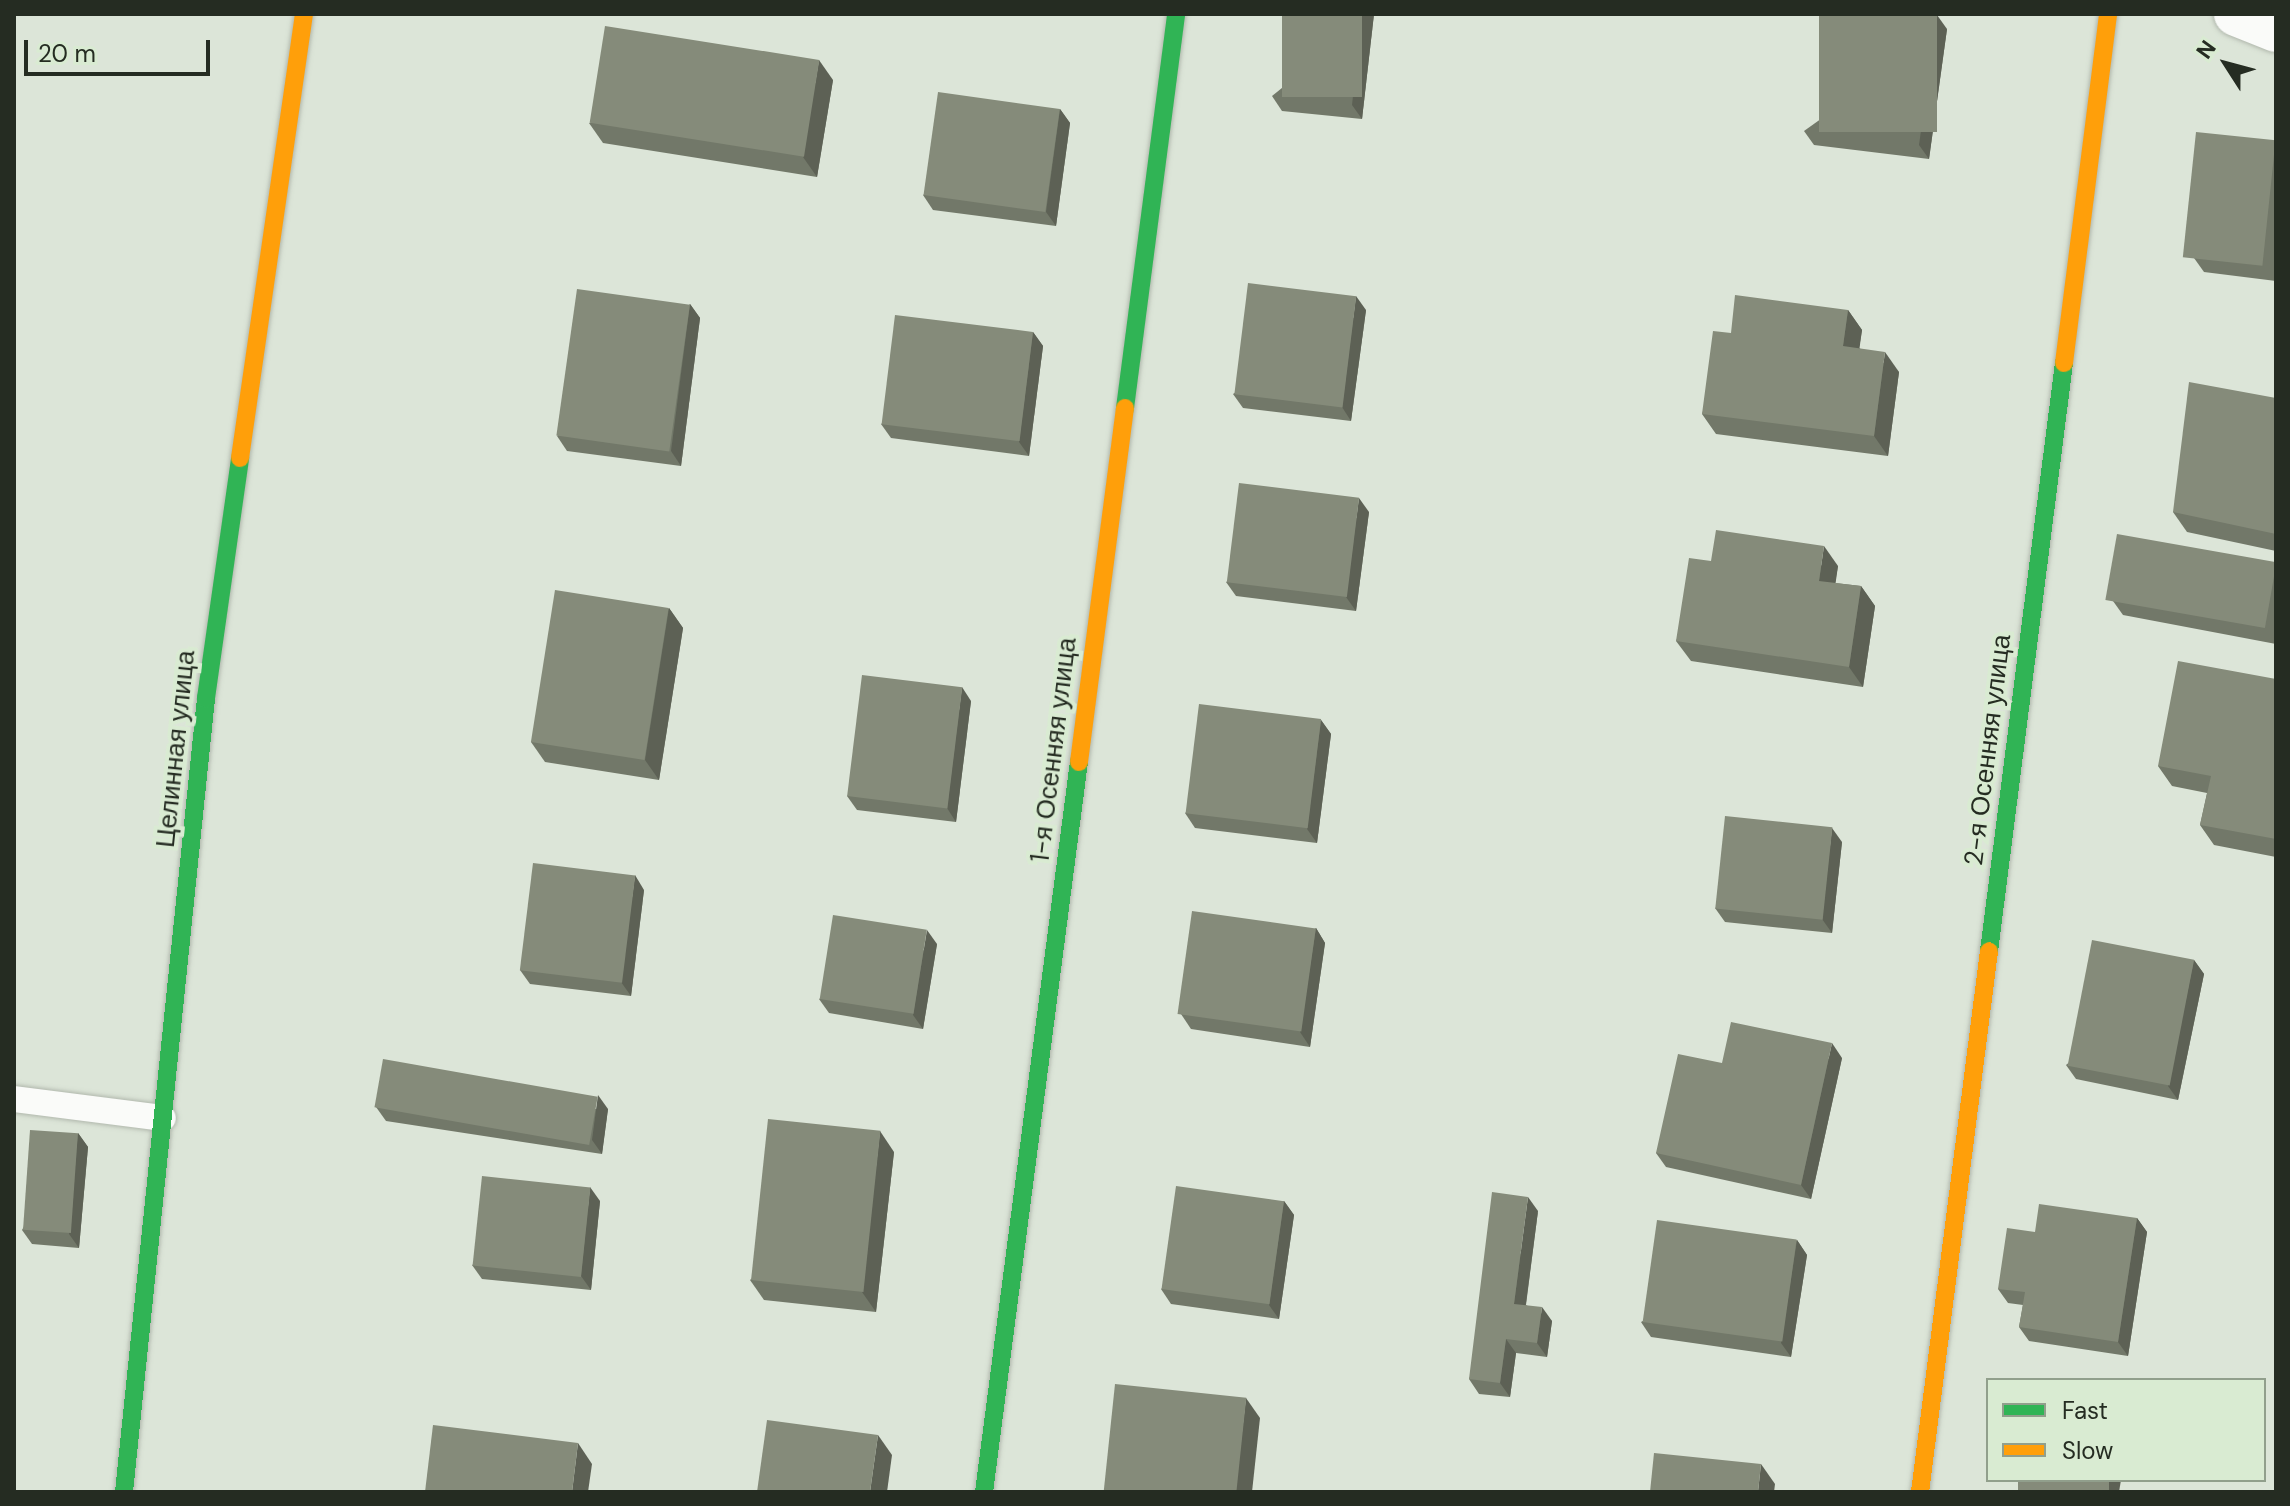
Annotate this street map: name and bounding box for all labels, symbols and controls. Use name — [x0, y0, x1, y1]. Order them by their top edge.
scale bar — [28, 24, 214, 74]
north arrow — [2186, 24, 2266, 104]
text: N — [2190, 35, 2223, 65]
text: 20 m — [38, 38, 96, 69]
street label: 2-я Осенняя улица — [1958, 632, 2018, 868]
street label: 1-я Осенняя улица — [1025, 636, 1083, 864]
street label: Целинная улица — [150, 649, 202, 849]
legend — [1986, 1378, 2266, 1482]
text: Fast — [2062, 1395, 2108, 1426]
text: Slow — [2062, 1435, 2113, 1466]

